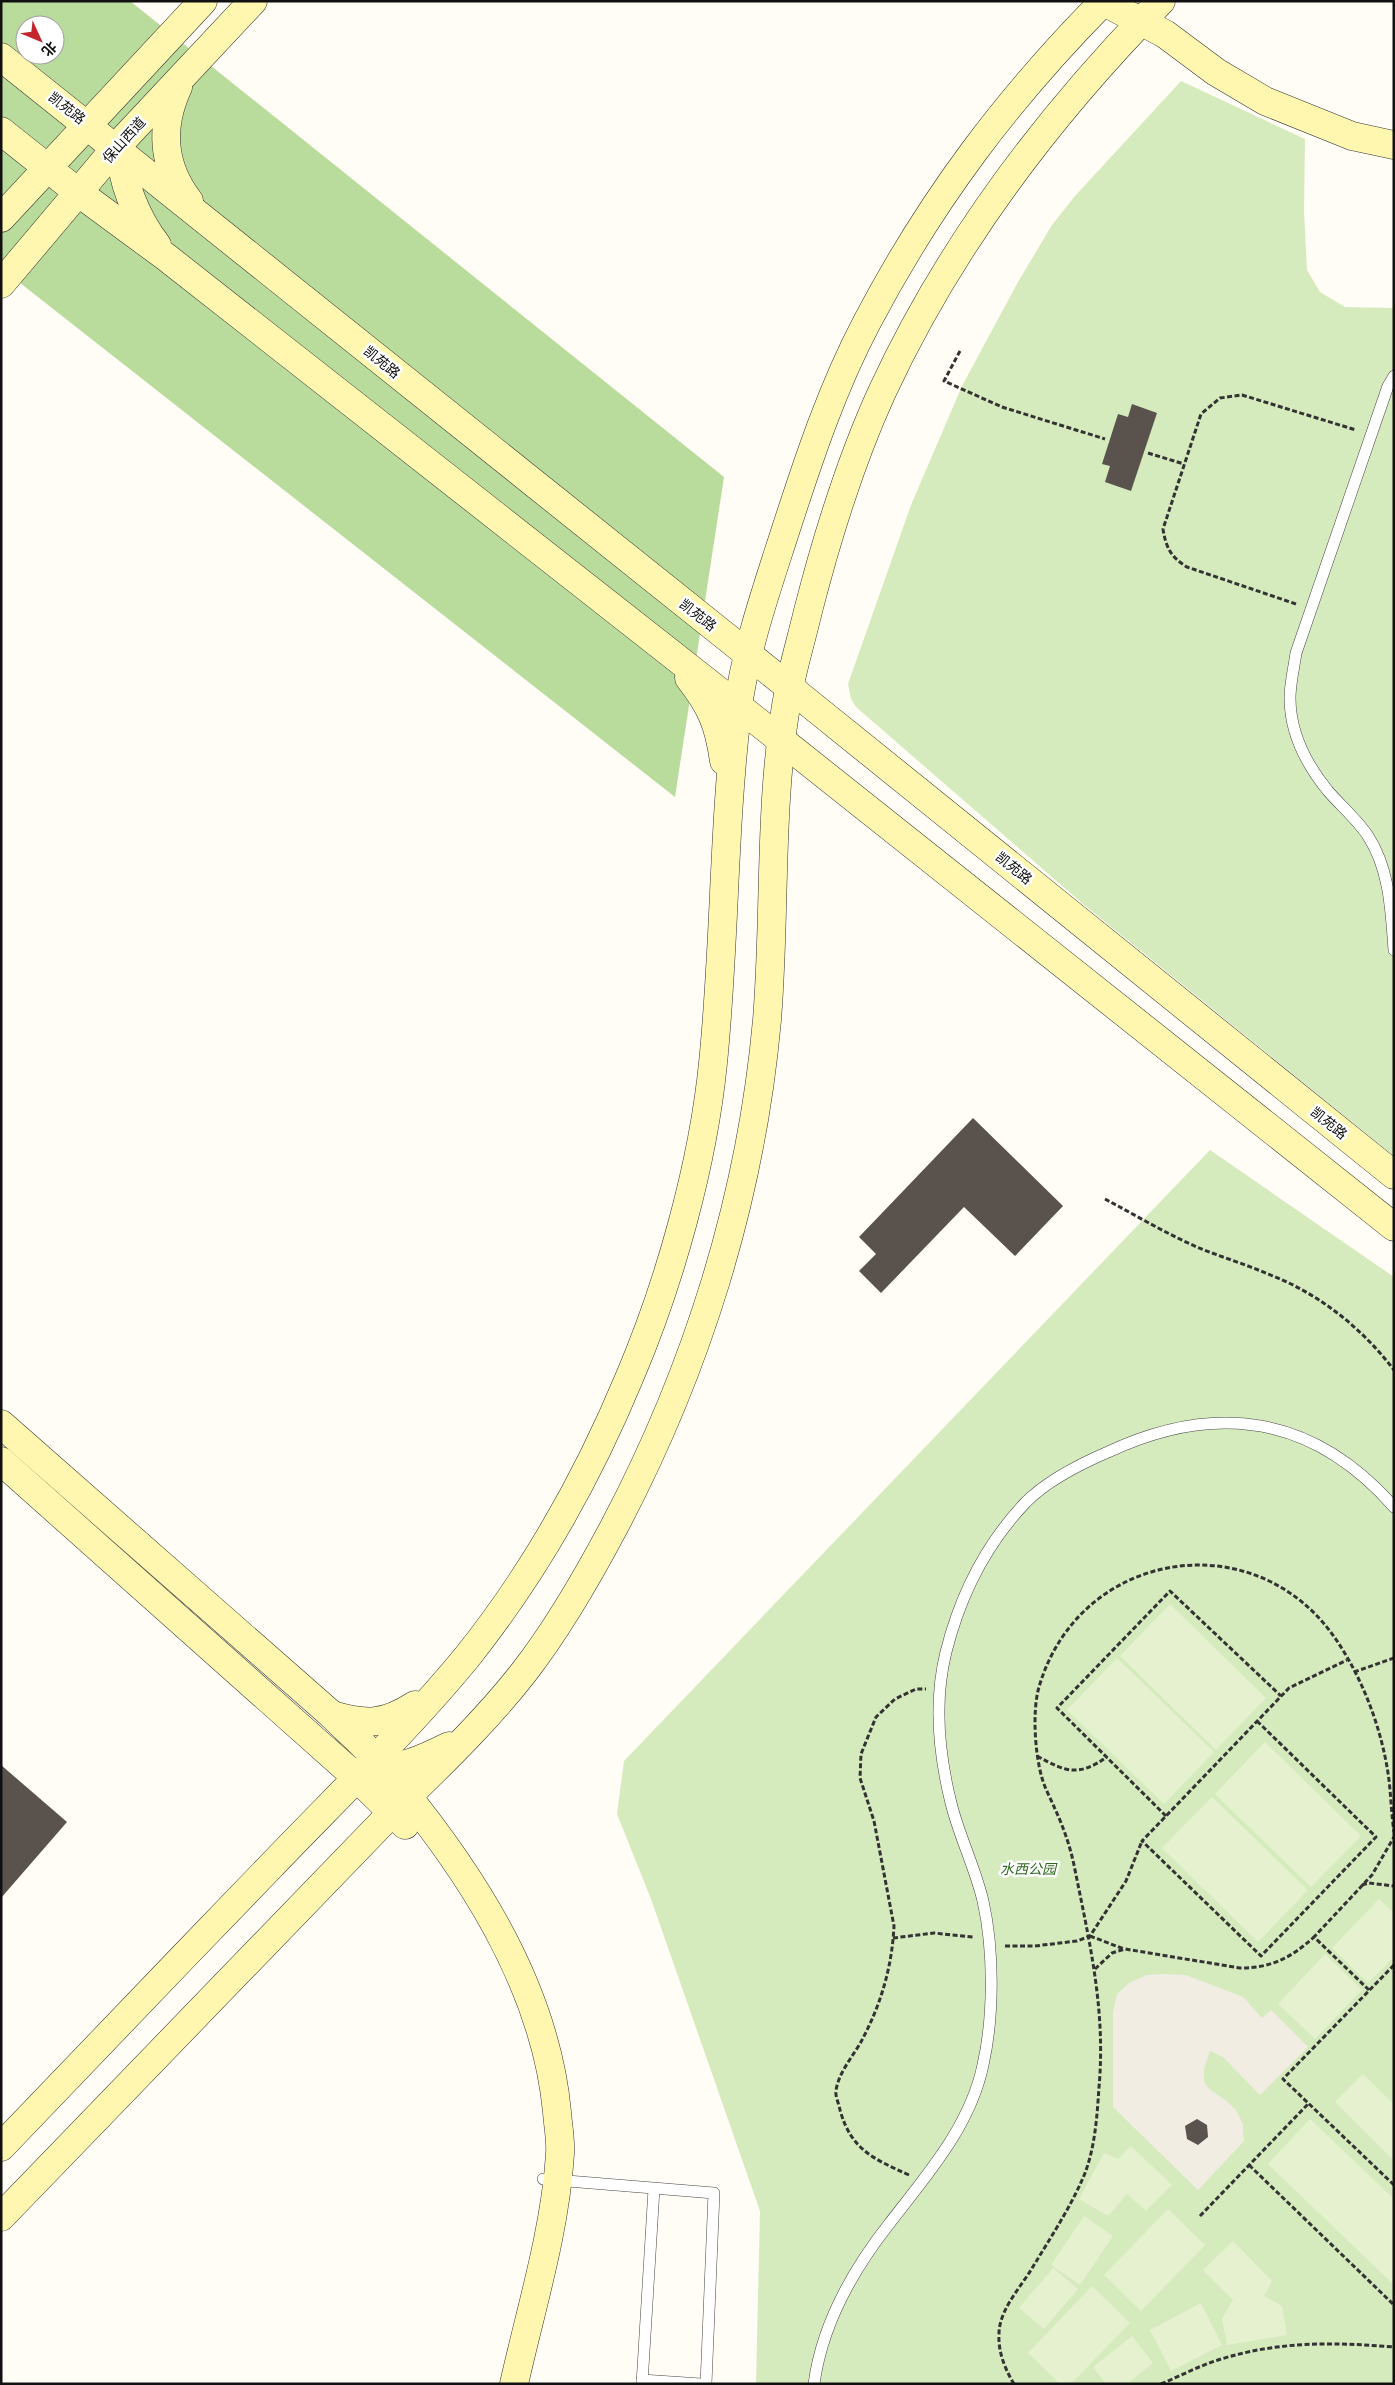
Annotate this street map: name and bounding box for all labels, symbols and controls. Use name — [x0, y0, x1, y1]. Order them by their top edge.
north arrow — [15, 15, 65, 65]
text: 北 — [38, 38, 61, 61]
street label: 凯苑路 — [45, 87, 90, 128]
street label: 保山西道 — [98, 113, 149, 167]
street label: 凯苑路 — [360, 341, 405, 382]
street label: 凯苑路 — [676, 594, 721, 635]
street label: 凯苑路 — [992, 847, 1037, 888]
street label: 凯苑路 — [1307, 1102, 1352, 1143]
park label: 水西公园 — [1000, 1859, 1058, 1878]

